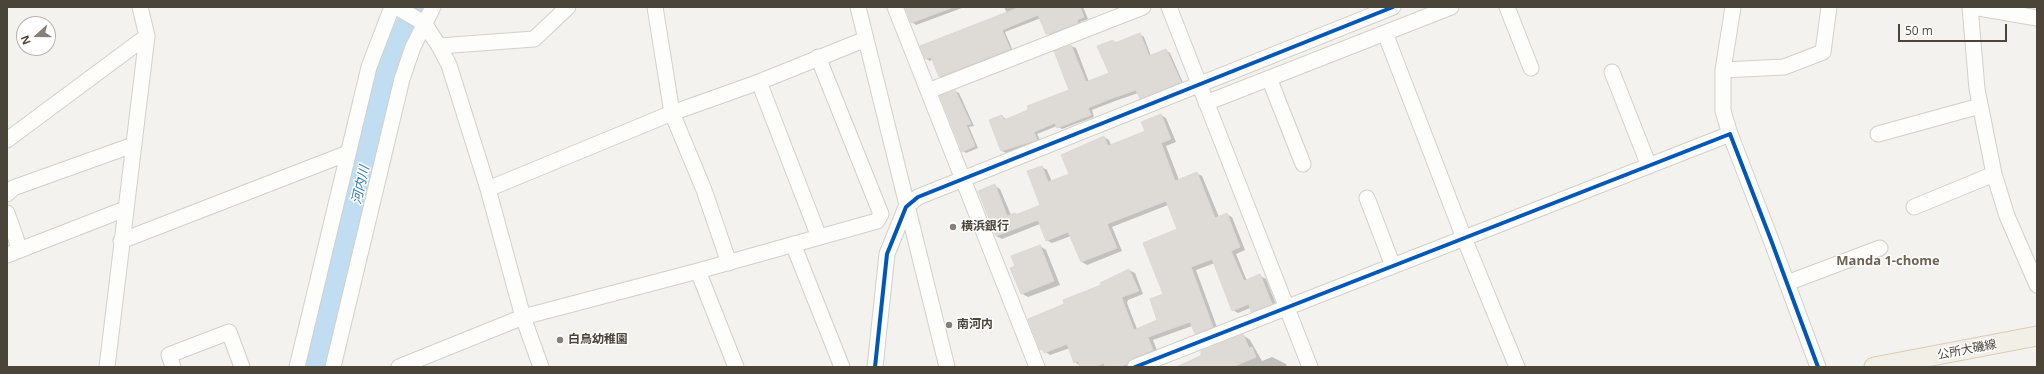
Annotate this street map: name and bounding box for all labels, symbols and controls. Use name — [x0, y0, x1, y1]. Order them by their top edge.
north arrow — [16, 16, 56, 56]
scale bar — [1900, 16, 2009, 42]
text: 50 m — [1905, 22, 1933, 39]
text: N — [17, 33, 34, 47]
water label: 河内川 — [349, 164, 373, 206]
place label: 横浜銀行 — [961, 220, 1009, 234]
marker: 横浜銀行 — [948, 222, 958, 232]
district label: Manda 1-chome — [1836, 253, 1940, 269]
place label: 南河内 — [957, 318, 993, 332]
marker: 南河内 — [944, 320, 954, 330]
place label: 白鳥幼稚園 — [568, 333, 628, 347]
marker: 白鳥幼稚園 — [555, 335, 565, 345]
street label: 公所大磯線 — [1936, 337, 1998, 363]

